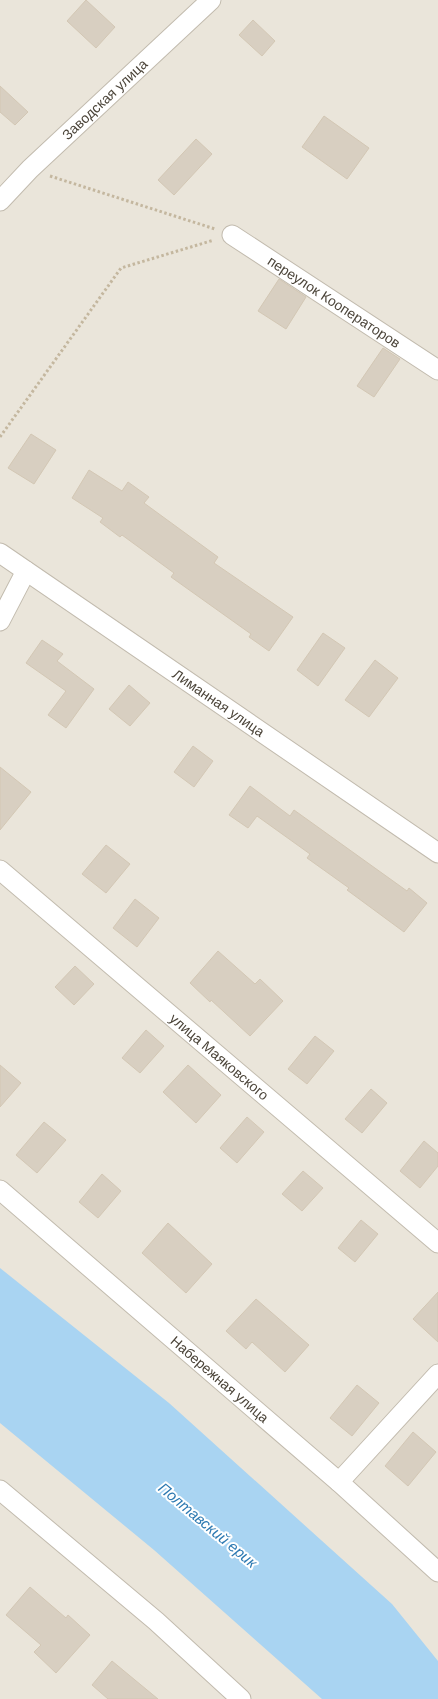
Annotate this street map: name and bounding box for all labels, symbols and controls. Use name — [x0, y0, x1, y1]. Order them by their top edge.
street label: Заводская улица — [59, 56, 151, 143]
street label: переулок Кооператоров — [265, 253, 403, 351]
street label: Лиманная улица — [170, 666, 268, 740]
street label: улица Маяковского — [167, 1010, 272, 1103]
street label: Набережная улица — [168, 1333, 272, 1426]
water label: Полтавский ерик — [155, 1479, 261, 1572]

